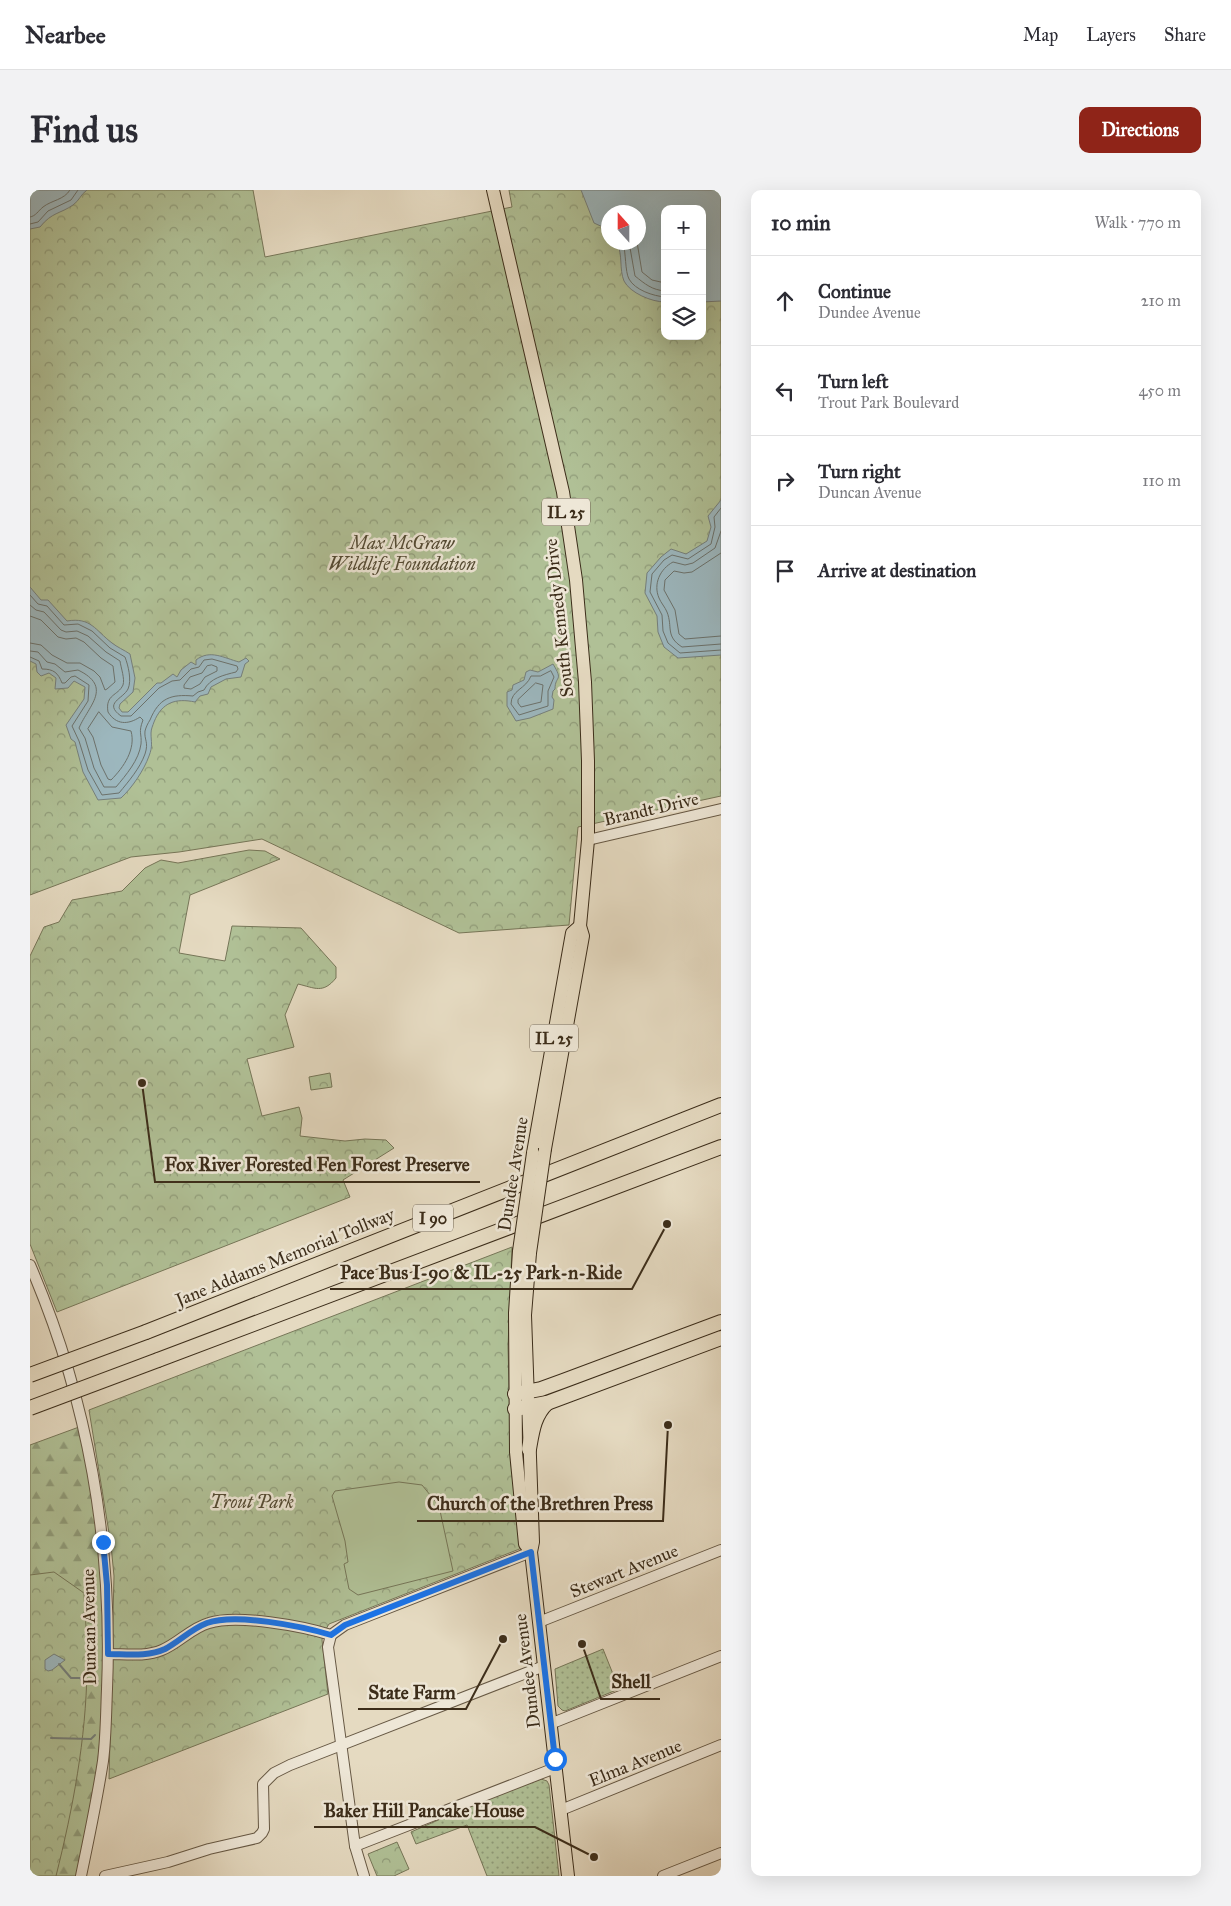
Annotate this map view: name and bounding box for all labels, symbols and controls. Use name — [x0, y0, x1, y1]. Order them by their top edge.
text: Nearbee — [25, 20, 106, 50]
text: Map — [1023, 24, 1058, 46]
text: Layers — [1086, 24, 1136, 46]
text: Share — [1164, 24, 1206, 46]
button: Directions — [1079, 107, 1201, 153]
text: Find us — [30, 109, 138, 152]
north arrow — [601, 205, 646, 250]
map controls — [661, 205, 706, 340]
button: + — [661, 205, 706, 250]
text: 10 min — [771, 210, 831, 236]
text: Walk · 770 m — [1094, 213, 1181, 232]
button: − — [661, 250, 706, 295]
text: Continue — [818, 280, 891, 303]
icon: ahead — [771, 287, 799, 315]
text: 210 m — [1141, 291, 1181, 310]
button: layers — [661, 295, 706, 340]
text: Dundee Avenue — [818, 303, 921, 322]
text: Turn left — [818, 370, 888, 393]
icon: left — [771, 377, 799, 405]
text: 450 m — [1138, 381, 1181, 400]
text: Trout Park Boulevard — [818, 393, 959, 412]
text: Turn right — [818, 460, 901, 483]
icon: right — [771, 467, 799, 495]
text: 110 m — [1142, 471, 1181, 490]
text: Duncan Avenue — [818, 483, 921, 502]
road number: IL 25 — [542, 498, 590, 526]
park label: Max McGraw Wildlife Foundation — [328, 532, 476, 575]
street label: South Kennedy Drive — [540, 538, 578, 698]
icon: arrive — [771, 557, 799, 585]
text: Arrive at destination — [818, 559, 976, 582]
street label: Brandt Drive — [601, 787, 701, 831]
road number: IL 25 — [530, 1024, 578, 1051]
street label: Dundee Avenue — [493, 1115, 533, 1233]
callout: Fox River Forested Fen Forest Preserve — [155, 1148, 480, 1182]
text: Fox River Forested Fen Forest Preserve — [164, 1153, 470, 1176]
street label: Jane Addams Memorial Tollway — [171, 1203, 399, 1313]
road number: I 90 — [413, 1204, 453, 1232]
callout: Pace Bus I-90 & IL-25 Park-n-Ride — [330, 1255, 632, 1289]
text: Pace Bus I-90 & IL-25 Park-n-Ride — [340, 1261, 622, 1285]
callout: Church of the Brethren Press — [417, 1487, 663, 1521]
park label: Trout Park — [210, 1491, 294, 1513]
text: Church of the Brethren Press — [427, 1492, 653, 1515]
route end — [92, 1531, 115, 1554]
street label: Stewart Avenue — [567, 1539, 681, 1603]
street label: Duncan Avenue — [77, 1569, 101, 1685]
street label: Dundee Avenue — [509, 1612, 545, 1730]
callout: Shell — [601, 1665, 660, 1699]
text: Shell — [611, 1670, 652, 1693]
callout: State Farm — [358, 1675, 466, 1709]
text: State Farm — [368, 1681, 456, 1704]
street label: Elma Avenue — [585, 1734, 685, 1792]
route start — [544, 1748, 567, 1771]
callout: Baker Hill Pancake House — [314, 1793, 535, 1827]
text: Baker Hill Pancake House — [324, 1799, 525, 1822]

